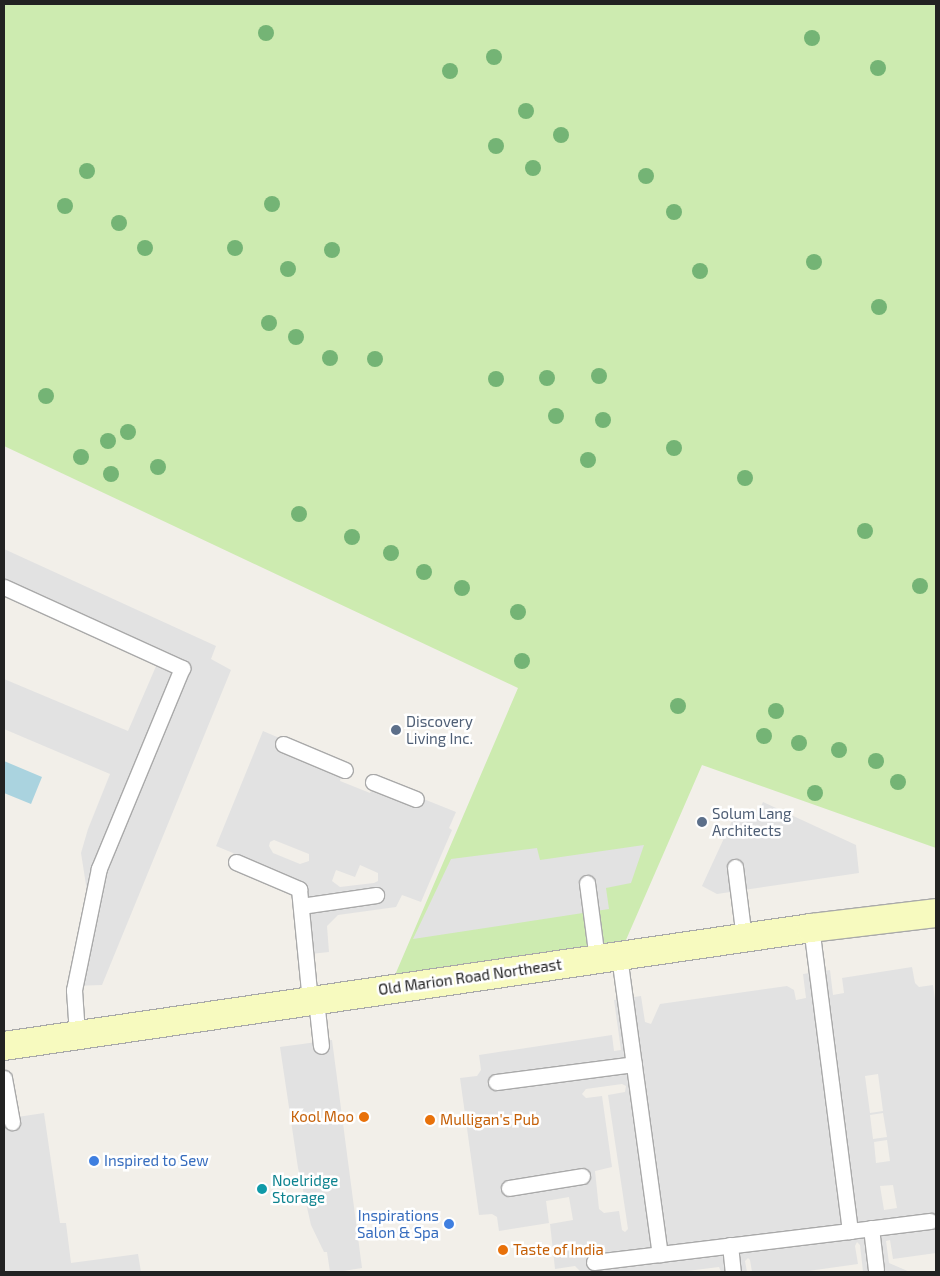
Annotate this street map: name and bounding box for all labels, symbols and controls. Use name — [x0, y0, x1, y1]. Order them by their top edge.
place label: Discovery Living Inc. — [406, 712, 473, 747]
marker: Discovery Living Inc. — [390, 724, 402, 736]
place label: Solum Lang Architects — [712, 804, 791, 839]
marker: Solum Lang Architects — [696, 816, 708, 828]
street label: Old Marion Road Northeast — [377, 955, 563, 999]
place label: Kool Moo — [290, 1108, 354, 1126]
marker: Kool Moo — [358, 1111, 370, 1123]
place label: Mulligan's Pub — [440, 1111, 539, 1129]
marker: Mulligan's Pub — [424, 1114, 436, 1126]
place label: Inspired to Sew — [104, 1152, 209, 1170]
marker: Inspired to Sew — [88, 1155, 100, 1167]
place label: Noelridge Storage — [272, 1171, 338, 1206]
marker: Noelridge Storage — [256, 1183, 268, 1195]
place label: Inspirations Salon & Spa — [357, 1206, 439, 1241]
marker: Inspirations Salon & Spa — [443, 1218, 455, 1230]
place label: Taste of India — [513, 1241, 604, 1259]
marker: Taste of India — [497, 1244, 509, 1256]

